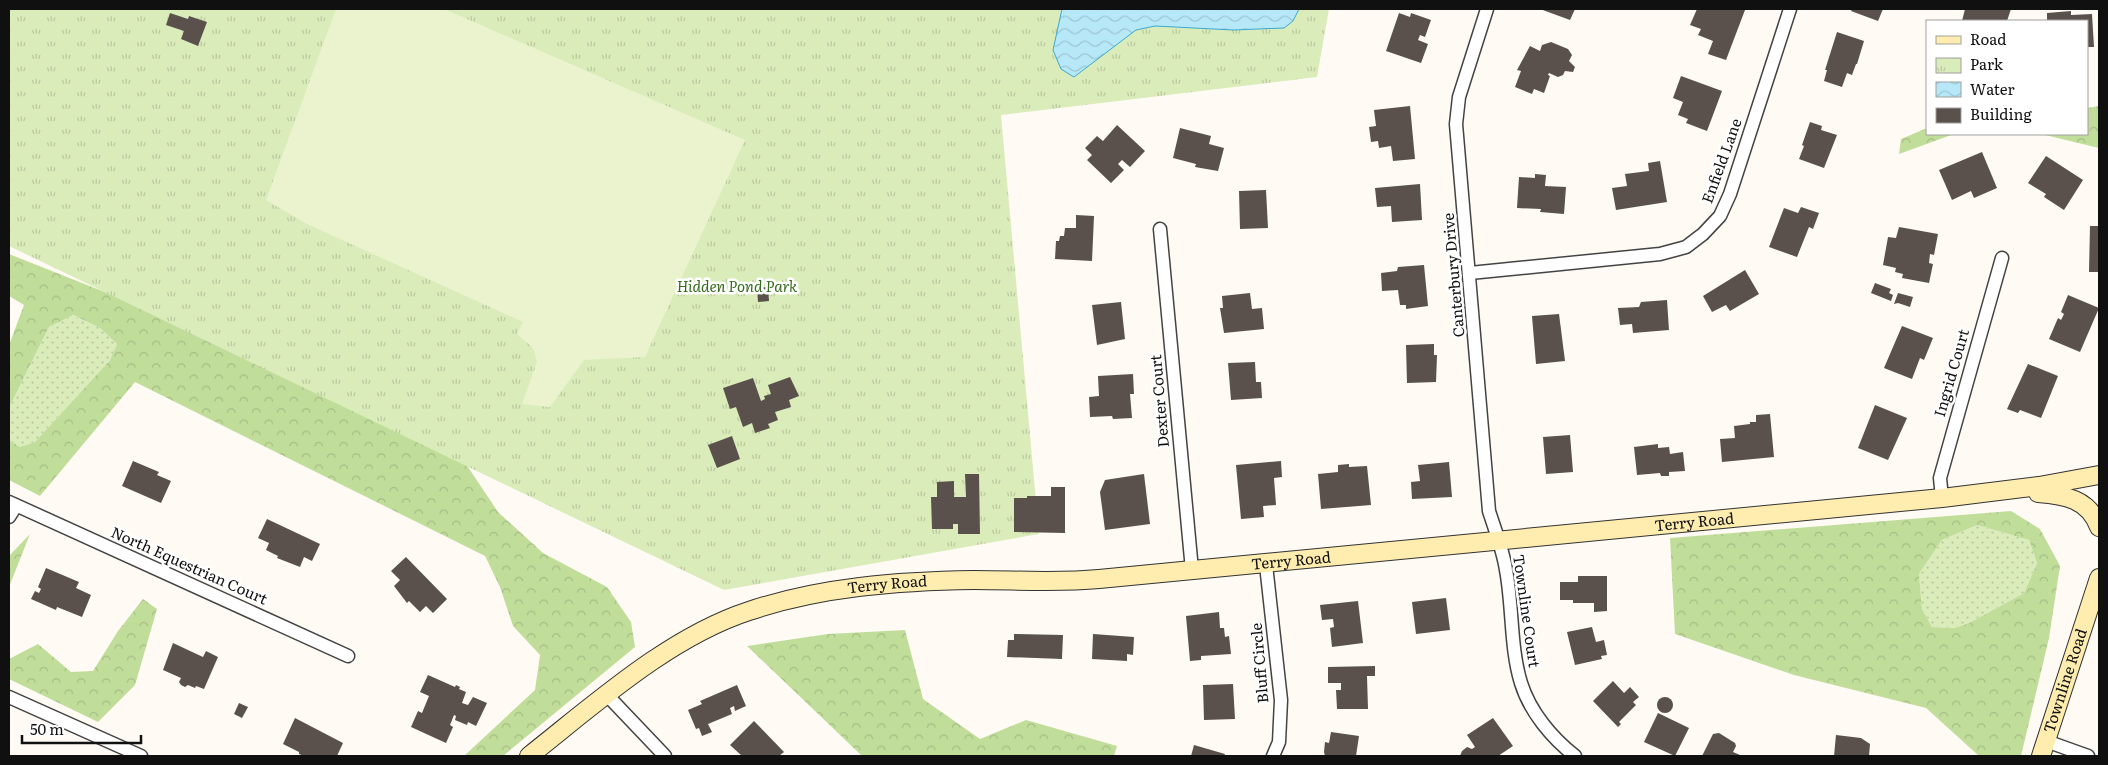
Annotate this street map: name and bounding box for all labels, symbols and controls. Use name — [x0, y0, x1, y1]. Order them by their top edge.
legend — [1926, 20, 2088, 135]
text: Road — [1970, 27, 2006, 50]
text: Park — [1970, 52, 2004, 75]
text: Water — [1970, 77, 2015, 100]
text: Building — [1970, 102, 2032, 125]
street label: Enfield Lane — [1695, 115, 1747, 206]
street label: Canterbury Drive — [1436, 212, 1469, 338]
park label: Hidden Pond Park — [677, 274, 798, 297]
street label: Ingrid Court — [1927, 326, 1974, 419]
street label: Dexter Court — [1143, 354, 1174, 449]
street label: Terry Road — [1653, 506, 1735, 536]
street label: North Equestrian Court — [108, 520, 272, 610]
street label: Terry Road — [1250, 544, 1332, 575]
street label: Townline Court — [1508, 553, 1547, 669]
street label: Terry Road — [846, 568, 928, 598]
street label: Bluff Circle — [1244, 622, 1273, 704]
street label: Townline Road — [2036, 625, 2092, 736]
scale bar — [22, 712, 141, 744]
text: 50 m — [30, 717, 64, 740]

